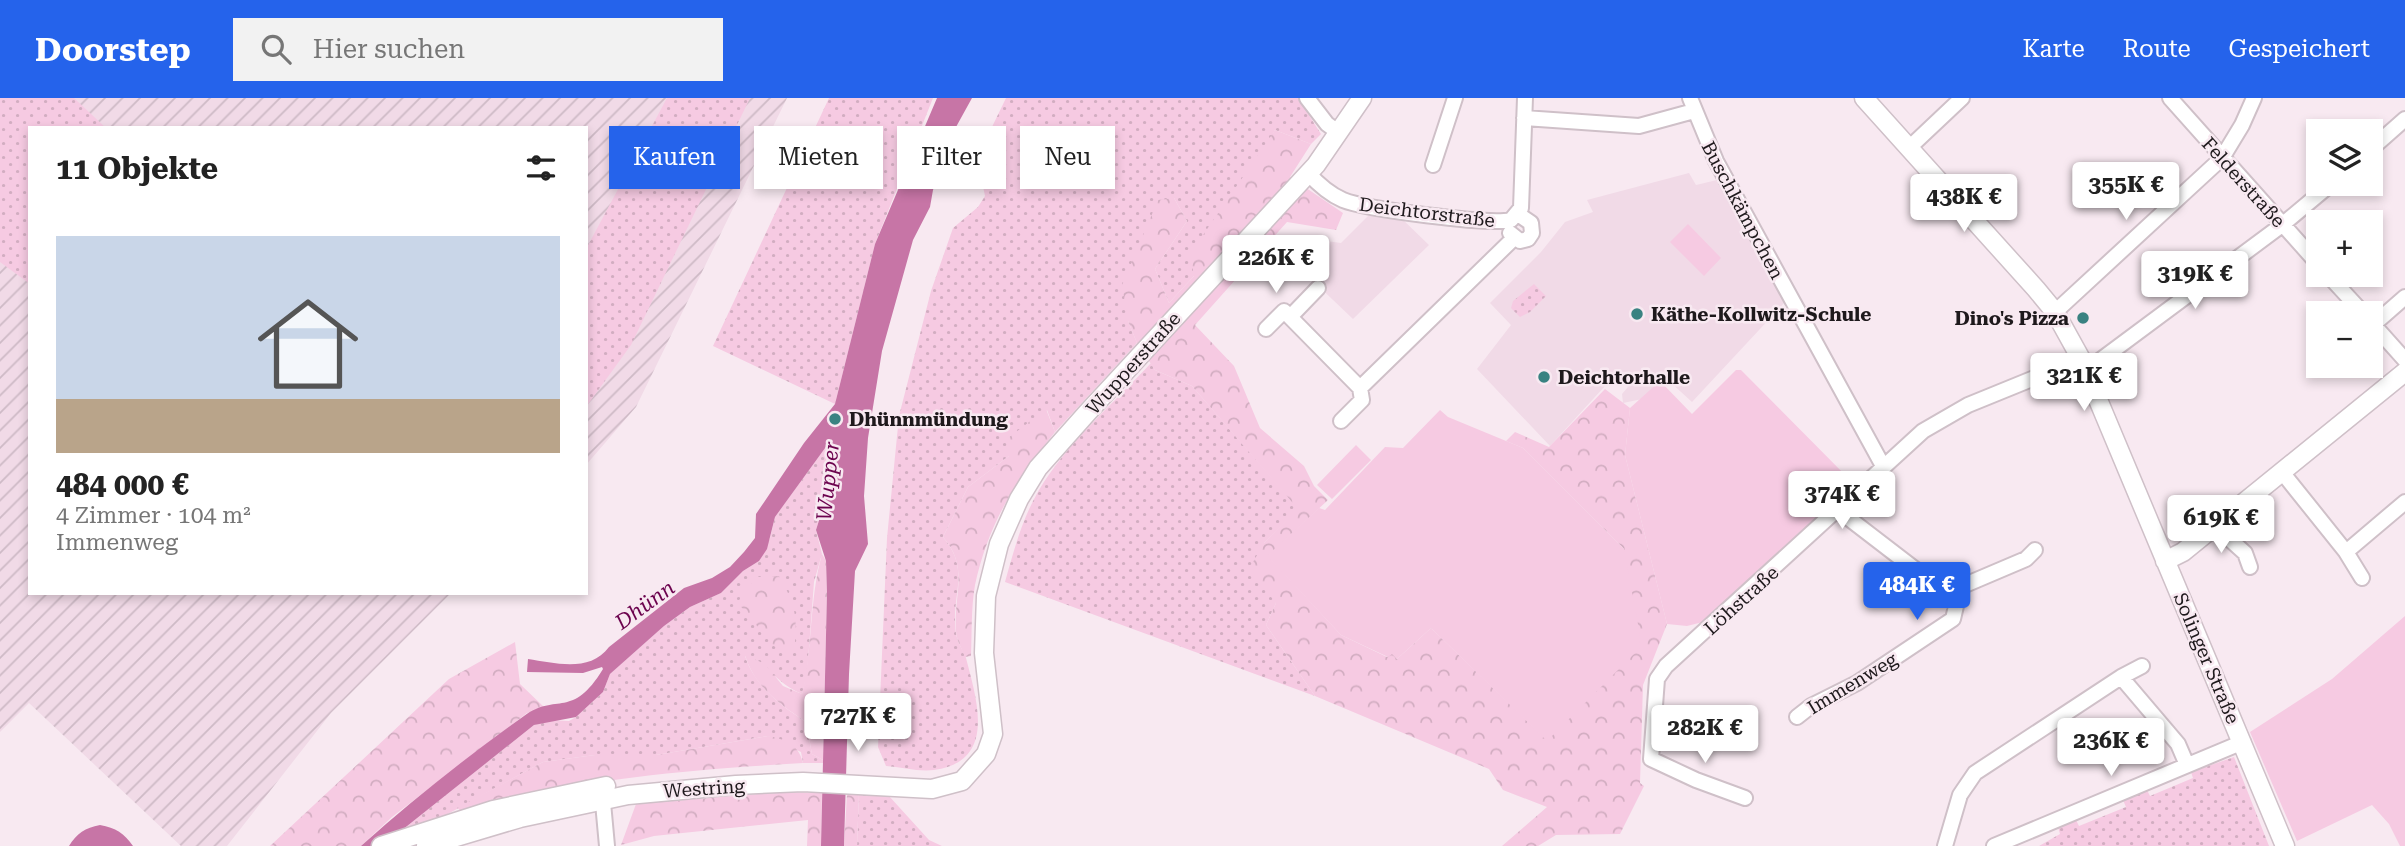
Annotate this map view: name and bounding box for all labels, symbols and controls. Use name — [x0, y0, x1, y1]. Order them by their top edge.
search box — [233, 18, 723, 81]
text: Doorstep — [35, 30, 191, 69]
icon: search — [257, 30, 295, 68]
text: Hier suchen — [313, 34, 465, 64]
text: Karte — [2022, 35, 2085, 63]
text: Route — [2123, 35, 2191, 63]
text: Gespeichert — [2229, 35, 2370, 63]
map controls — [2306, 119, 2383, 378]
button: layers — [2306, 119, 2383, 196]
chip: Kaufen — [609, 126, 740, 189]
chip: Mieten — [754, 126, 883, 189]
chip: Filter — [897, 126, 1006, 189]
chip: Neu — [1020, 126, 1115, 189]
street label: Felderstraße — [2197, 133, 2290, 232]
street label: Buschkämpchen — [1697, 137, 1789, 283]
icon: filters — [522, 149, 560, 187]
text: 11 Objekte — [56, 151, 218, 186]
pin: 355K € — [2069, 162, 2183, 222]
text: 355K € — [2088, 171, 2164, 198]
pin: 438K € — [1907, 174, 2021, 234]
text: 438K € — [1926, 183, 2002, 210]
street label: Deichtorstraße — [1358, 193, 1496, 232]
button: + — [2306, 210, 2383, 287]
pin: 226K € — [1219, 236, 1333, 295]
text: 226K € — [1238, 244, 1314, 271]
pin: 319K € — [2138, 252, 2252, 311]
text: 319K € — [2157, 260, 2233, 287]
icon: home — [245, 281, 371, 407]
button: − — [2306, 301, 2383, 378]
place label: Käthe-Kollwitz-Schule — [1651, 303, 1871, 326]
marker: Käthe-Kollwitz-Schule — [1629, 306, 1645, 322]
street label: Wupperstraße — [1081, 307, 1185, 419]
place label: Dino's Pizza — [1955, 307, 2069, 330]
marker: Dino's Pizza — [2075, 310, 2091, 326]
pin: 321K € — [2027, 354, 2141, 413]
text: 321K € — [2046, 362, 2122, 389]
place label: Deichtorhalle — [1558, 366, 1690, 389]
marker: Deichtorhalle — [1536, 369, 1552, 385]
place label: Dhünnmündung — [849, 408, 1008, 431]
marker: Dhünnmündung — [827, 411, 843, 427]
water label: Wupper — [812, 440, 844, 522]
text: 484 000 € — [56, 467, 189, 502]
pin: 374K € — [1785, 472, 1899, 531]
text: 374K € — [1804, 480, 1880, 507]
pin: 619K € — [2164, 496, 2278, 555]
text: 4 Zimmer · 104 m² — [56, 502, 251, 529]
text: 619K € — [2183, 504, 2259, 531]
text: Immenweg — [56, 529, 178, 556]
street label: Löhstraße — [1699, 561, 1783, 640]
pin: 484K € — [1860, 562, 1974, 622]
text: 484K € — [1879, 571, 1955, 598]
water label: Dhünn — [610, 575, 679, 635]
street label: Solinger Straße — [2169, 589, 2245, 727]
street label: Immenweg — [1803, 648, 1902, 719]
pin: 727K € — [801, 694, 915, 753]
text: 727K € — [820, 702, 896, 729]
pin: 282K € — [1648, 706, 1762, 765]
text: 282K € — [1667, 714, 1743, 741]
pin: 236K € — [2054, 718, 2168, 778]
text: 236K € — [2073, 727, 2149, 754]
street label: Westring — [662, 774, 746, 803]

